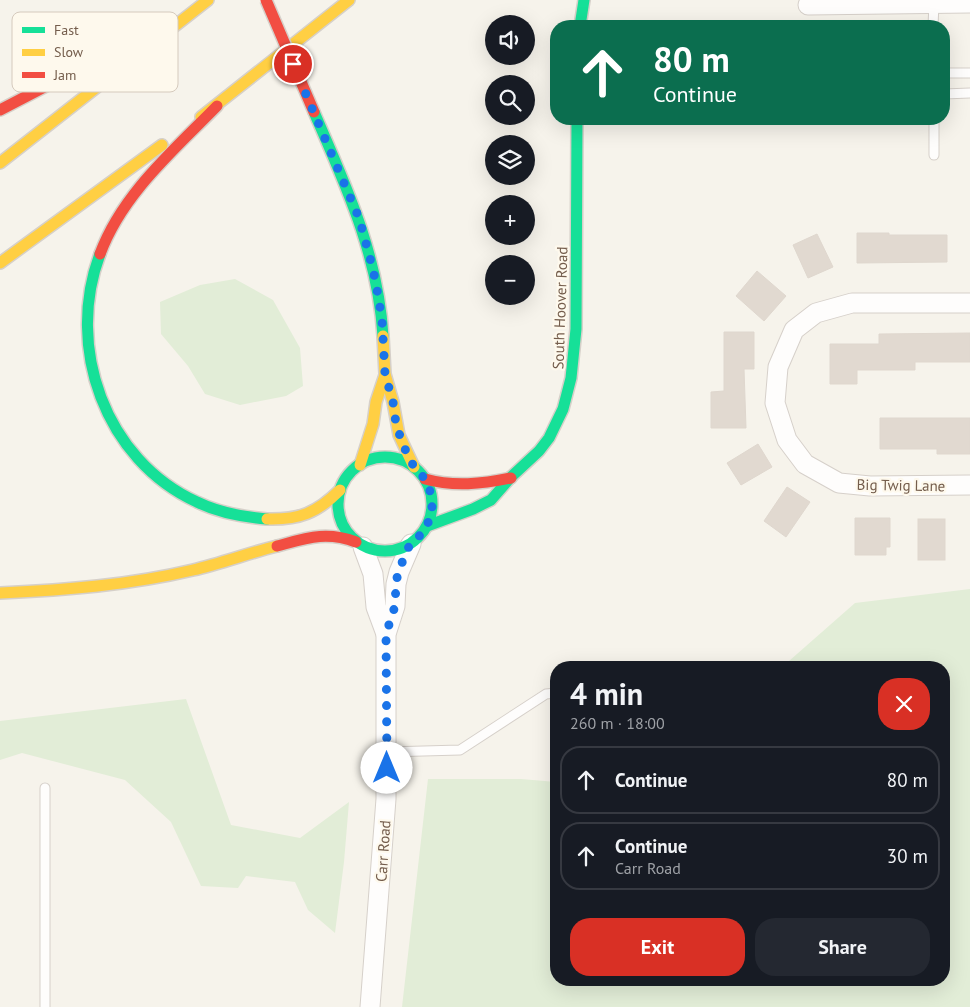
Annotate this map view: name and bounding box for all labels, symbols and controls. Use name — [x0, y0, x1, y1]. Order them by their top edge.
legend — [12, 12, 178, 92]
map controls — [485, 15, 535, 305]
button: sound — [485, 15, 535, 65]
text: Fast — [54, 21, 79, 39]
text: 80 m — [653, 36, 730, 82]
icon: ahead — [570, 40, 635, 105]
text: Slow — [54, 43, 84, 61]
pin — [272, 43, 314, 85]
icon: arrive — [279, 50, 307, 78]
text: Jam — [53, 66, 76, 84]
button: search — [485, 75, 535, 125]
text: Continue — [653, 80, 737, 108]
button: layers — [485, 135, 535, 185]
button: + — [485, 195, 535, 245]
street label: South Hoover Road — [548, 246, 572, 370]
button: − — [485, 255, 535, 305]
street label: Big Twig Lane — [857, 475, 945, 495]
text: 4 min — [570, 674, 643, 713]
button: close — [878, 678, 930, 730]
text: 260 m · 18:00 — [570, 713, 665, 733]
position arrow — [360, 741, 412, 793]
icon: ahead — [572, 766, 600, 794]
text: Continue — [615, 768, 687, 792]
text: 80 m — [887, 768, 928, 792]
street label: Carr Road — [371, 820, 395, 882]
text: Continue — [615, 834, 687, 858]
icon: ahead — [572, 842, 600, 870]
text: 30 m — [887, 844, 928, 868]
text: Carr Road — [615, 858, 681, 878]
button: Exit — [570, 918, 745, 976]
button: Share — [755, 918, 930, 976]

